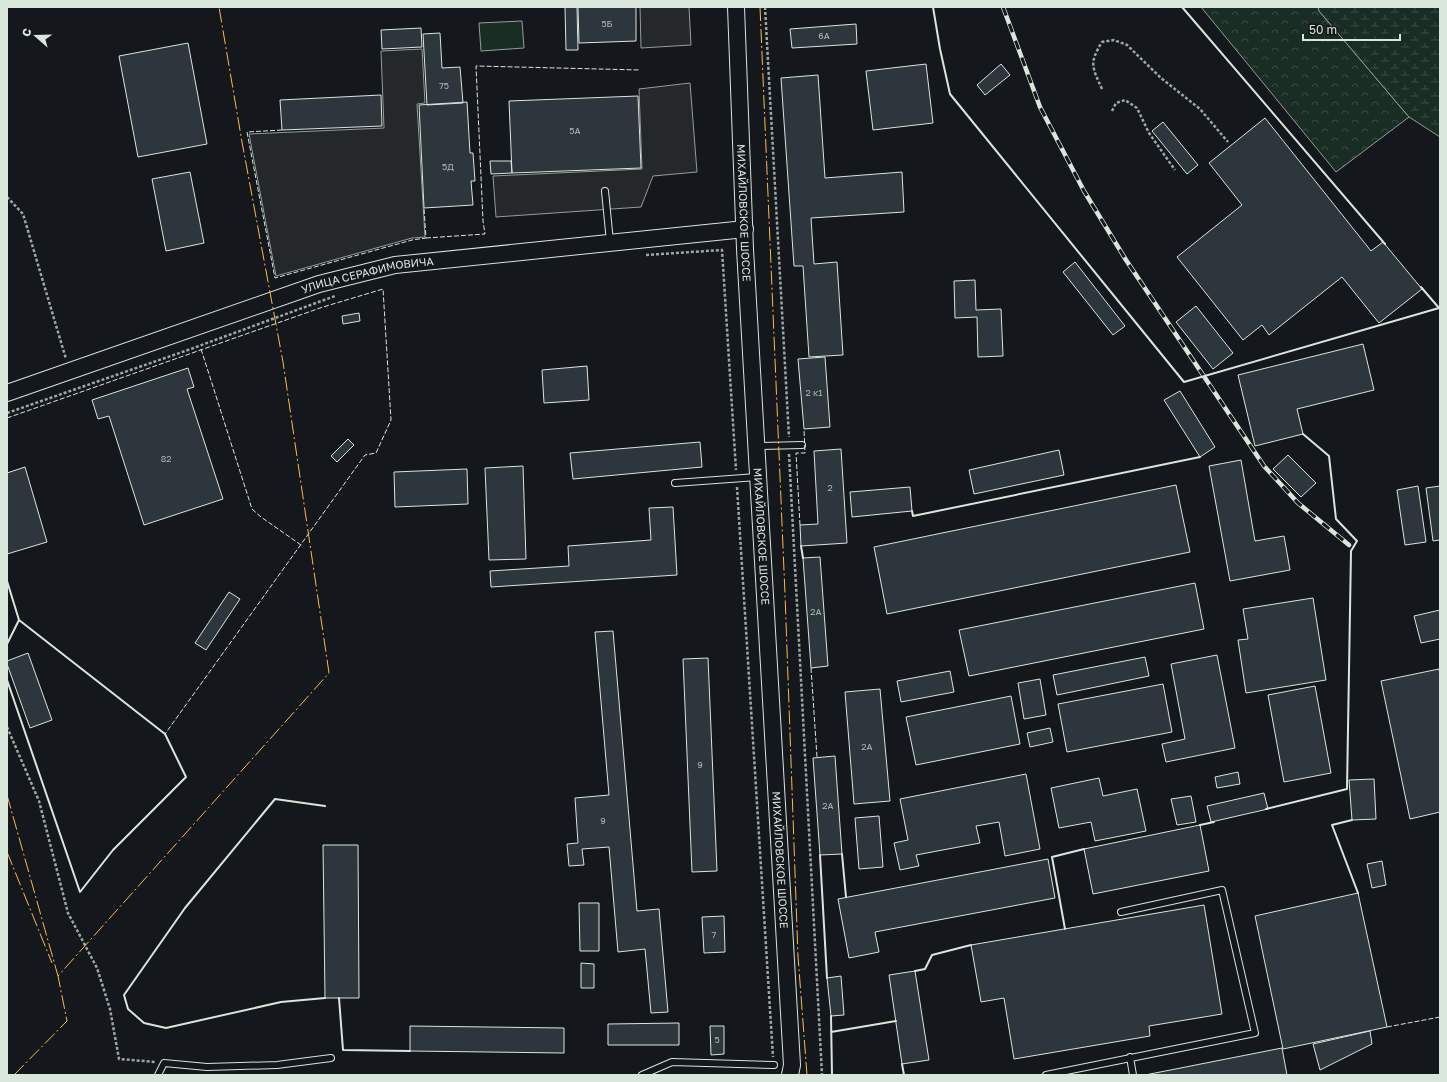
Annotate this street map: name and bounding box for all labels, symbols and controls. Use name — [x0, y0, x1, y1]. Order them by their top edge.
north arrow — [16, 16, 56, 56]
scale bar — [1303, 16, 1400, 42]
house number: 5Б — [601, 18, 613, 29]
text: 50 m — [1309, 22, 1337, 37]
text: С — [19, 26, 34, 38]
house number: 6А — [818, 30, 830, 41]
house number: 75 — [439, 80, 449, 91]
house number: 5А — [569, 125, 581, 136]
street label: МИХАЙЛОВСКОЕ ШОССЕ — [735, 144, 754, 282]
house number: 5Д — [442, 161, 454, 172]
street label: УЛИЦА СЕРАФИМОВИЧА — [299, 254, 435, 296]
house number: 2 к1 — [805, 387, 823, 398]
house number: 82 — [161, 453, 171, 464]
street label: МИХАЙЛОВСКОЕ ШОССЕ — [752, 467, 773, 606]
house number: 2 — [827, 482, 833, 493]
house number: 2А — [810, 606, 822, 617]
house number: 2А — [861, 741, 873, 752]
house number: 9 — [697, 759, 703, 770]
street label: МИХАЙЛОВСКОЕ ШОССЕ — [770, 791, 791, 929]
house number: 2А — [822, 800, 834, 811]
house number: 9 — [600, 815, 606, 826]
house number: 7 — [712, 929, 717, 940]
house number: 5 — [714, 1034, 720, 1045]

